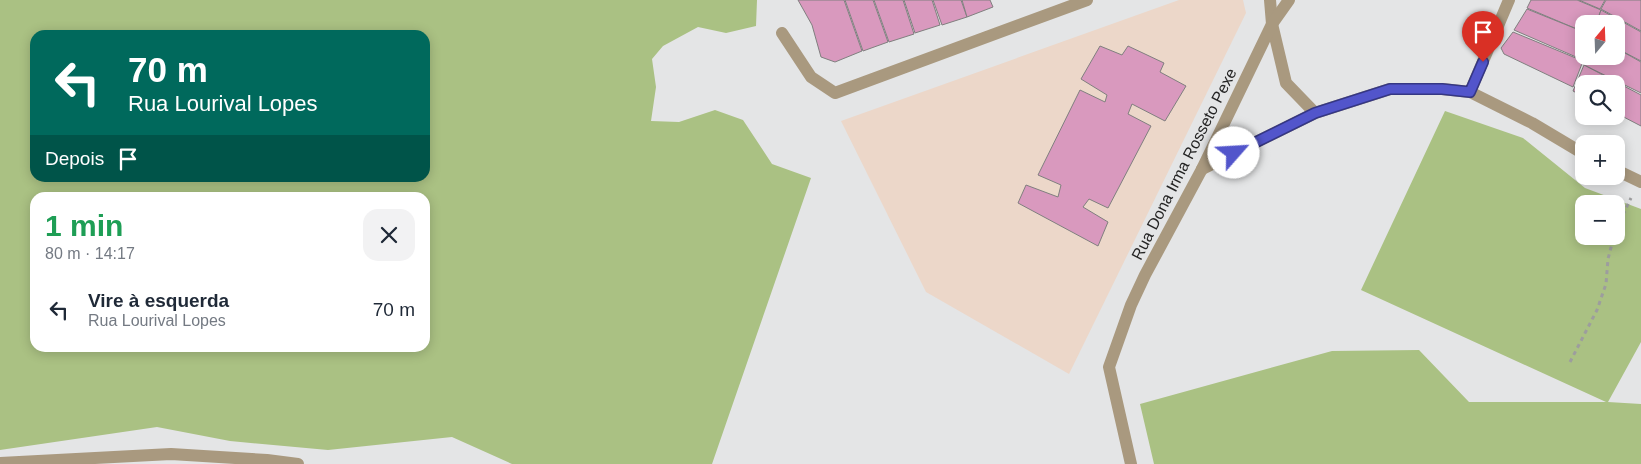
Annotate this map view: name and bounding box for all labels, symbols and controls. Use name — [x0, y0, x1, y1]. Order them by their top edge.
pin — [1462, 11, 1504, 62]
north arrow — [1575, 15, 1625, 65]
map controls — [1575, 15, 1625, 245]
icon: arrive — [1469, 18, 1497, 46]
icon: left — [45, 50, 110, 115]
text: 70 m — [128, 50, 208, 89]
street label: Rua Dona Irma Rosseto Pexe — [1128, 65, 1240, 263]
button: search — [1575, 75, 1625, 125]
text: Rua Lourival Lopes — [128, 91, 318, 116]
position arrow — [1207, 126, 1259, 178]
button: + — [1575, 135, 1625, 185]
icon: arrive — [114, 145, 142, 173]
text: Depois — [45, 148, 104, 169]
button: − — [1575, 195, 1625, 245]
text: 1 min — [45, 209, 123, 242]
button: close — [363, 209, 415, 261]
text: 80 m · 14:17 — [45, 245, 135, 262]
text: Vire à esquerda — [88, 290, 229, 311]
icon: left — [45, 296, 73, 324]
text: 70 m — [373, 299, 415, 320]
text: Rua Lourival Lopes — [88, 312, 226, 329]

